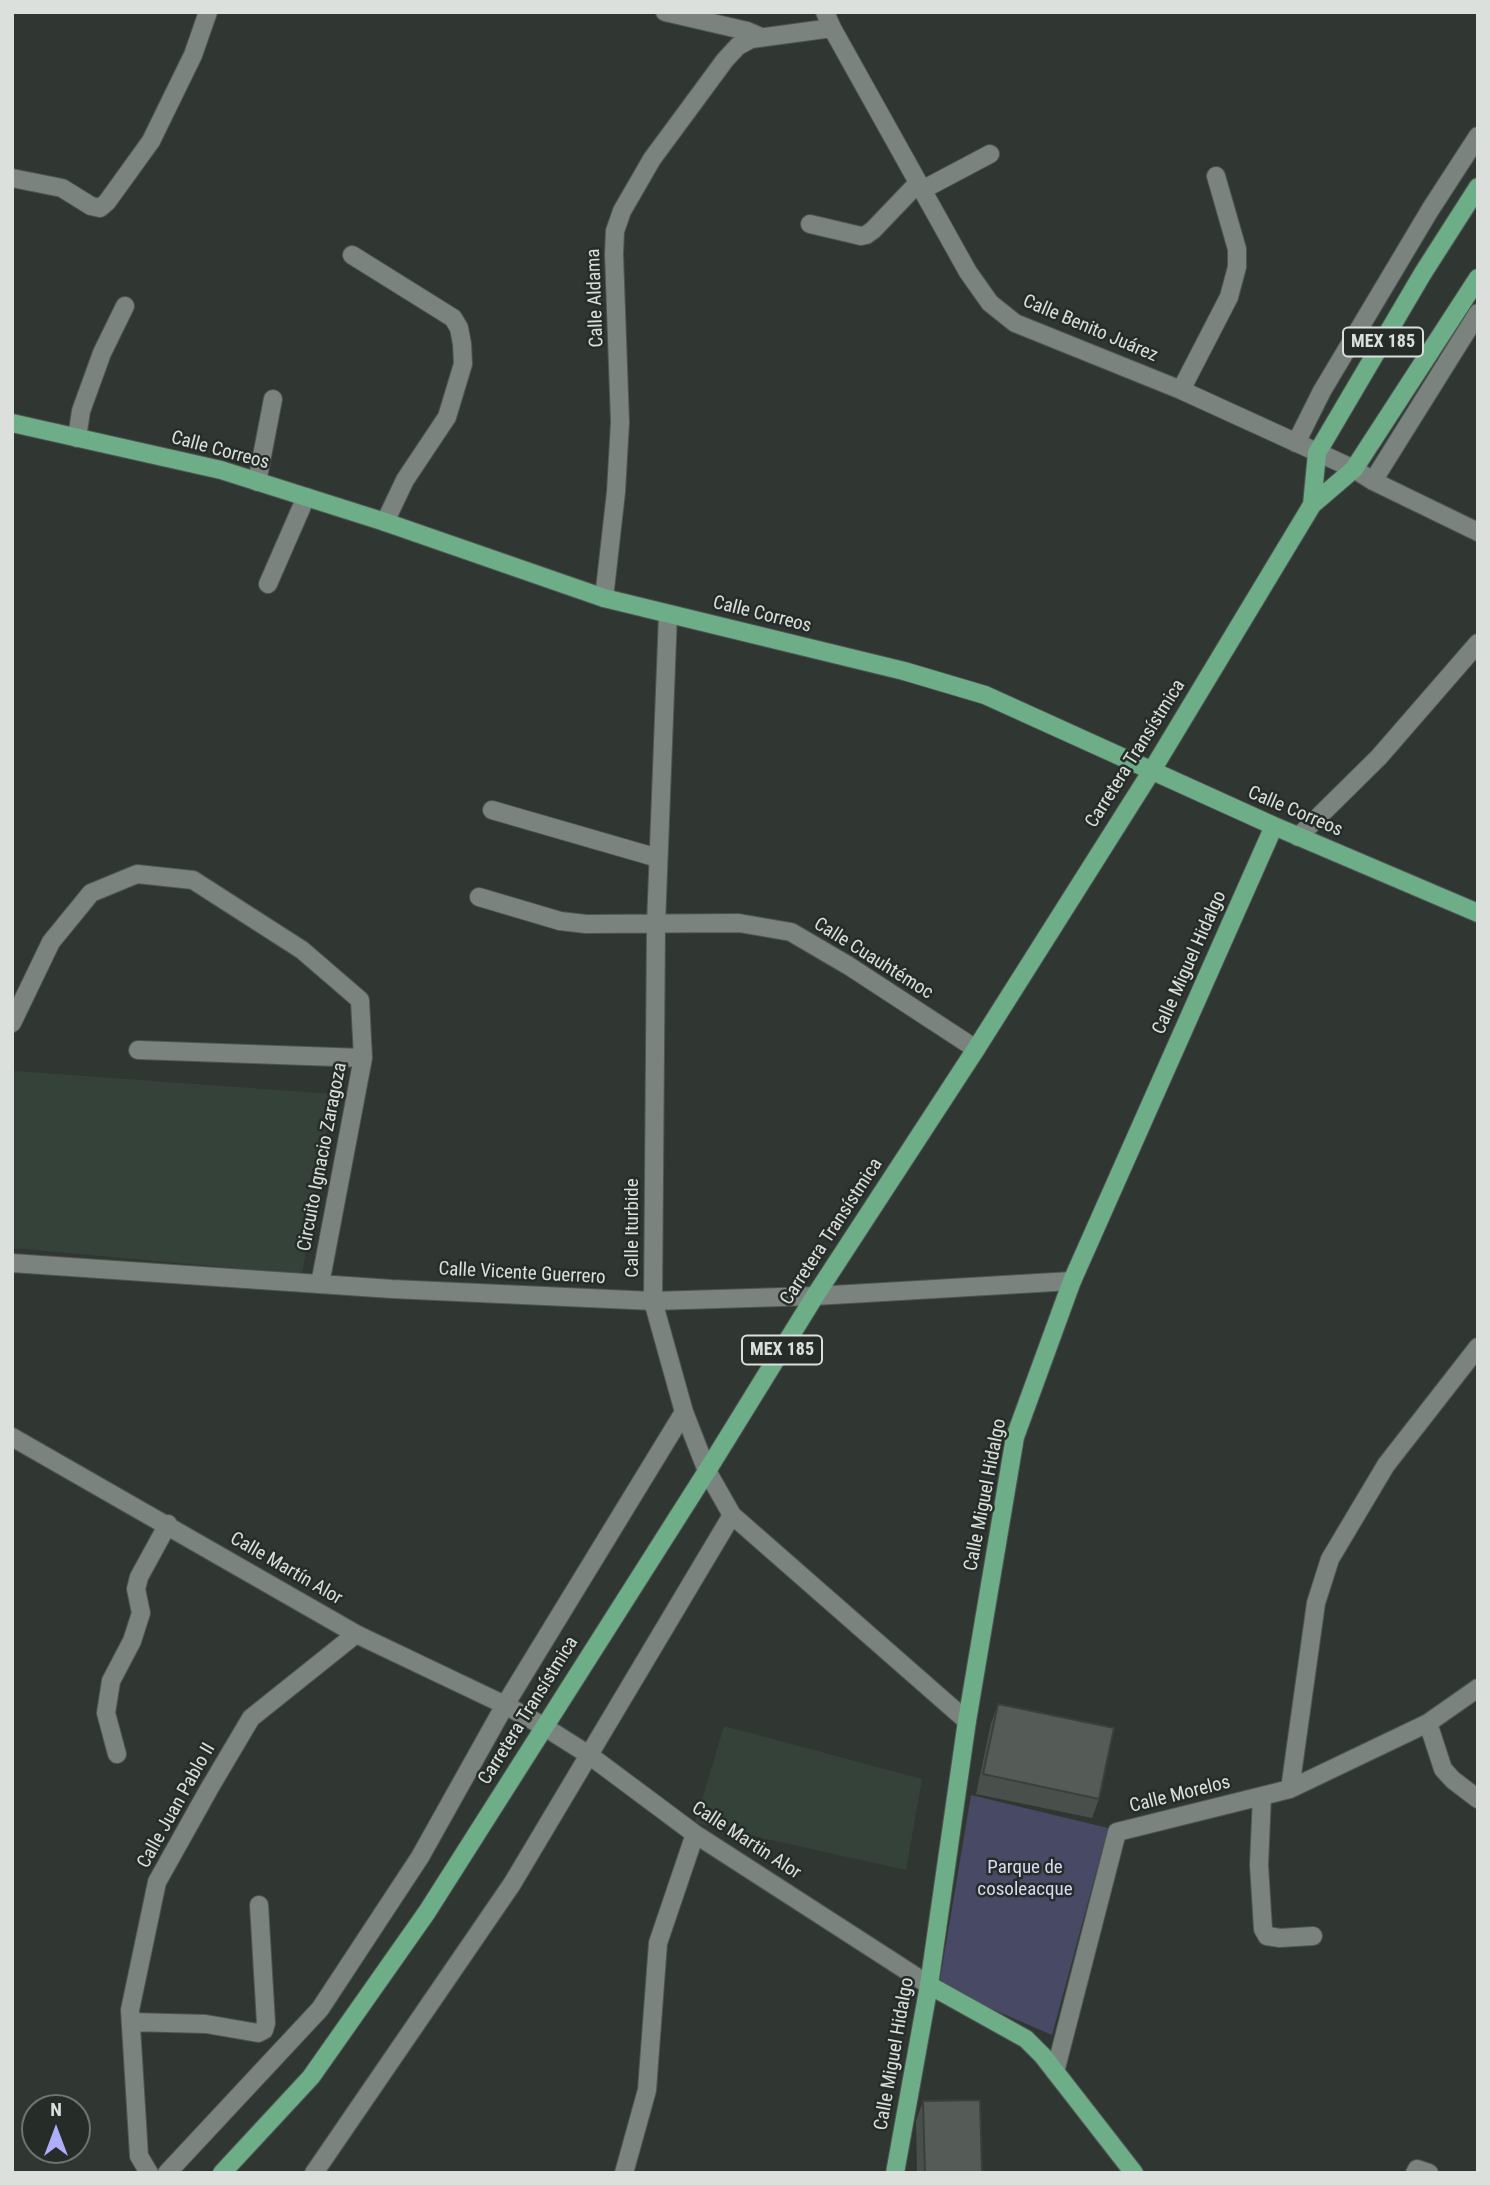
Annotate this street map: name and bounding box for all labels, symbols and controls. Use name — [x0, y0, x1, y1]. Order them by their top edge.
street label: Calle Aldama — [583, 248, 609, 348]
street label: Calle Benito Juárez — [1019, 290, 1161, 368]
road number: MEX 185 — [1343, 328, 1423, 356]
street label: Calle Correos — [168, 427, 272, 475]
street label: Calle Correos — [710, 592, 814, 638]
street label: Carretera Transístmica — [1081, 676, 1191, 832]
street label: Calle Correos — [1244, 782, 1346, 842]
street label: Calle Miguel Hidalgo — [1148, 888, 1232, 1038]
street label: Calle Cuauhtémoc — [809, 913, 937, 1005]
street label: Circuito Ignacio Zaragoza — [294, 1061, 352, 1253]
street label: Carretera Transístmica — [776, 1154, 888, 1310]
street label: Calle Iturbide — [622, 1178, 644, 1278]
street label: Calle Vicente Guerrero — [438, 1258, 606, 1290]
road number: MEX 185 — [742, 1336, 822, 1364]
street label: Calle Miguel Hidalgo — [960, 1417, 1012, 1573]
street label: Calle Martín Alor — [226, 1528, 346, 1610]
street label: Carretera Transístmica — [474, 1633, 584, 1789]
street label: Calle Juan Pablo II — [133, 1739, 221, 1873]
street label: Calle Morelos — [1127, 1772, 1233, 1818]
street label: Calle Martin Alor — [687, 1797, 805, 1885]
park label: Parque de cosoleacque — [977, 1857, 1073, 1901]
street label: Calle Miguel Hidalgo — [870, 1976, 920, 2132]
north arrow — [21, 2094, 91, 2164]
text: N — [50, 2098, 62, 2121]

